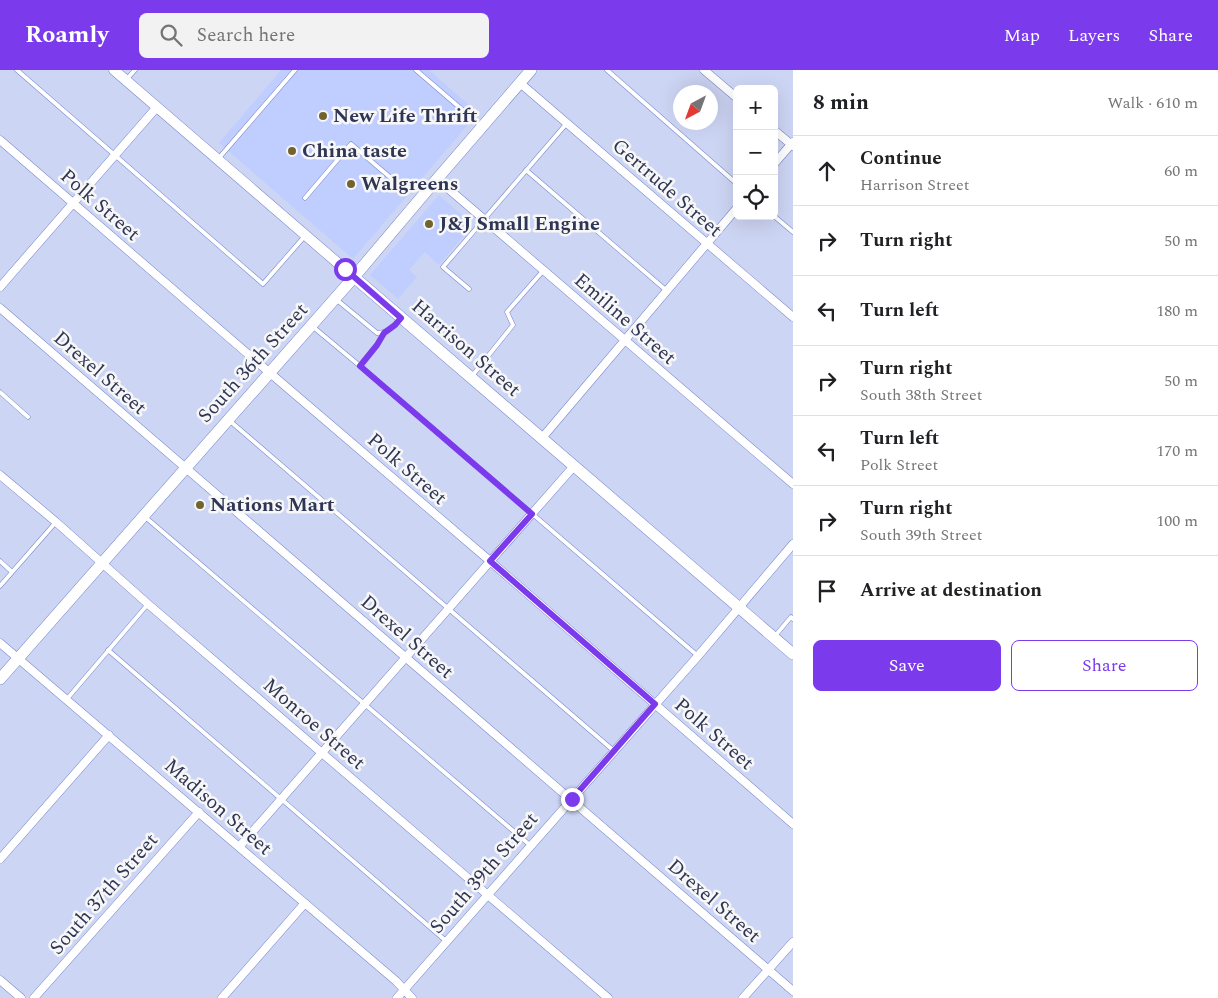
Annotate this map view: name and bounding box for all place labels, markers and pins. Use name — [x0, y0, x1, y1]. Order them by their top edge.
place label: New Life Thrift — [333, 101, 477, 131]
marker: New Life Thrift — [317, 110, 329, 122]
place label: China taste — [302, 136, 407, 166]
marker: China taste — [286, 145, 298, 157]
place label: Walgreens — [361, 169, 458, 199]
marker: Walgreens — [345, 178, 357, 190]
place label: J&J Small Engine — [439, 209, 600, 239]
marker: J&J Small Engine — [423, 218, 435, 230]
place label: Nations Mart — [210, 490, 335, 520]
marker: Nations Mart — [194, 499, 206, 511]

